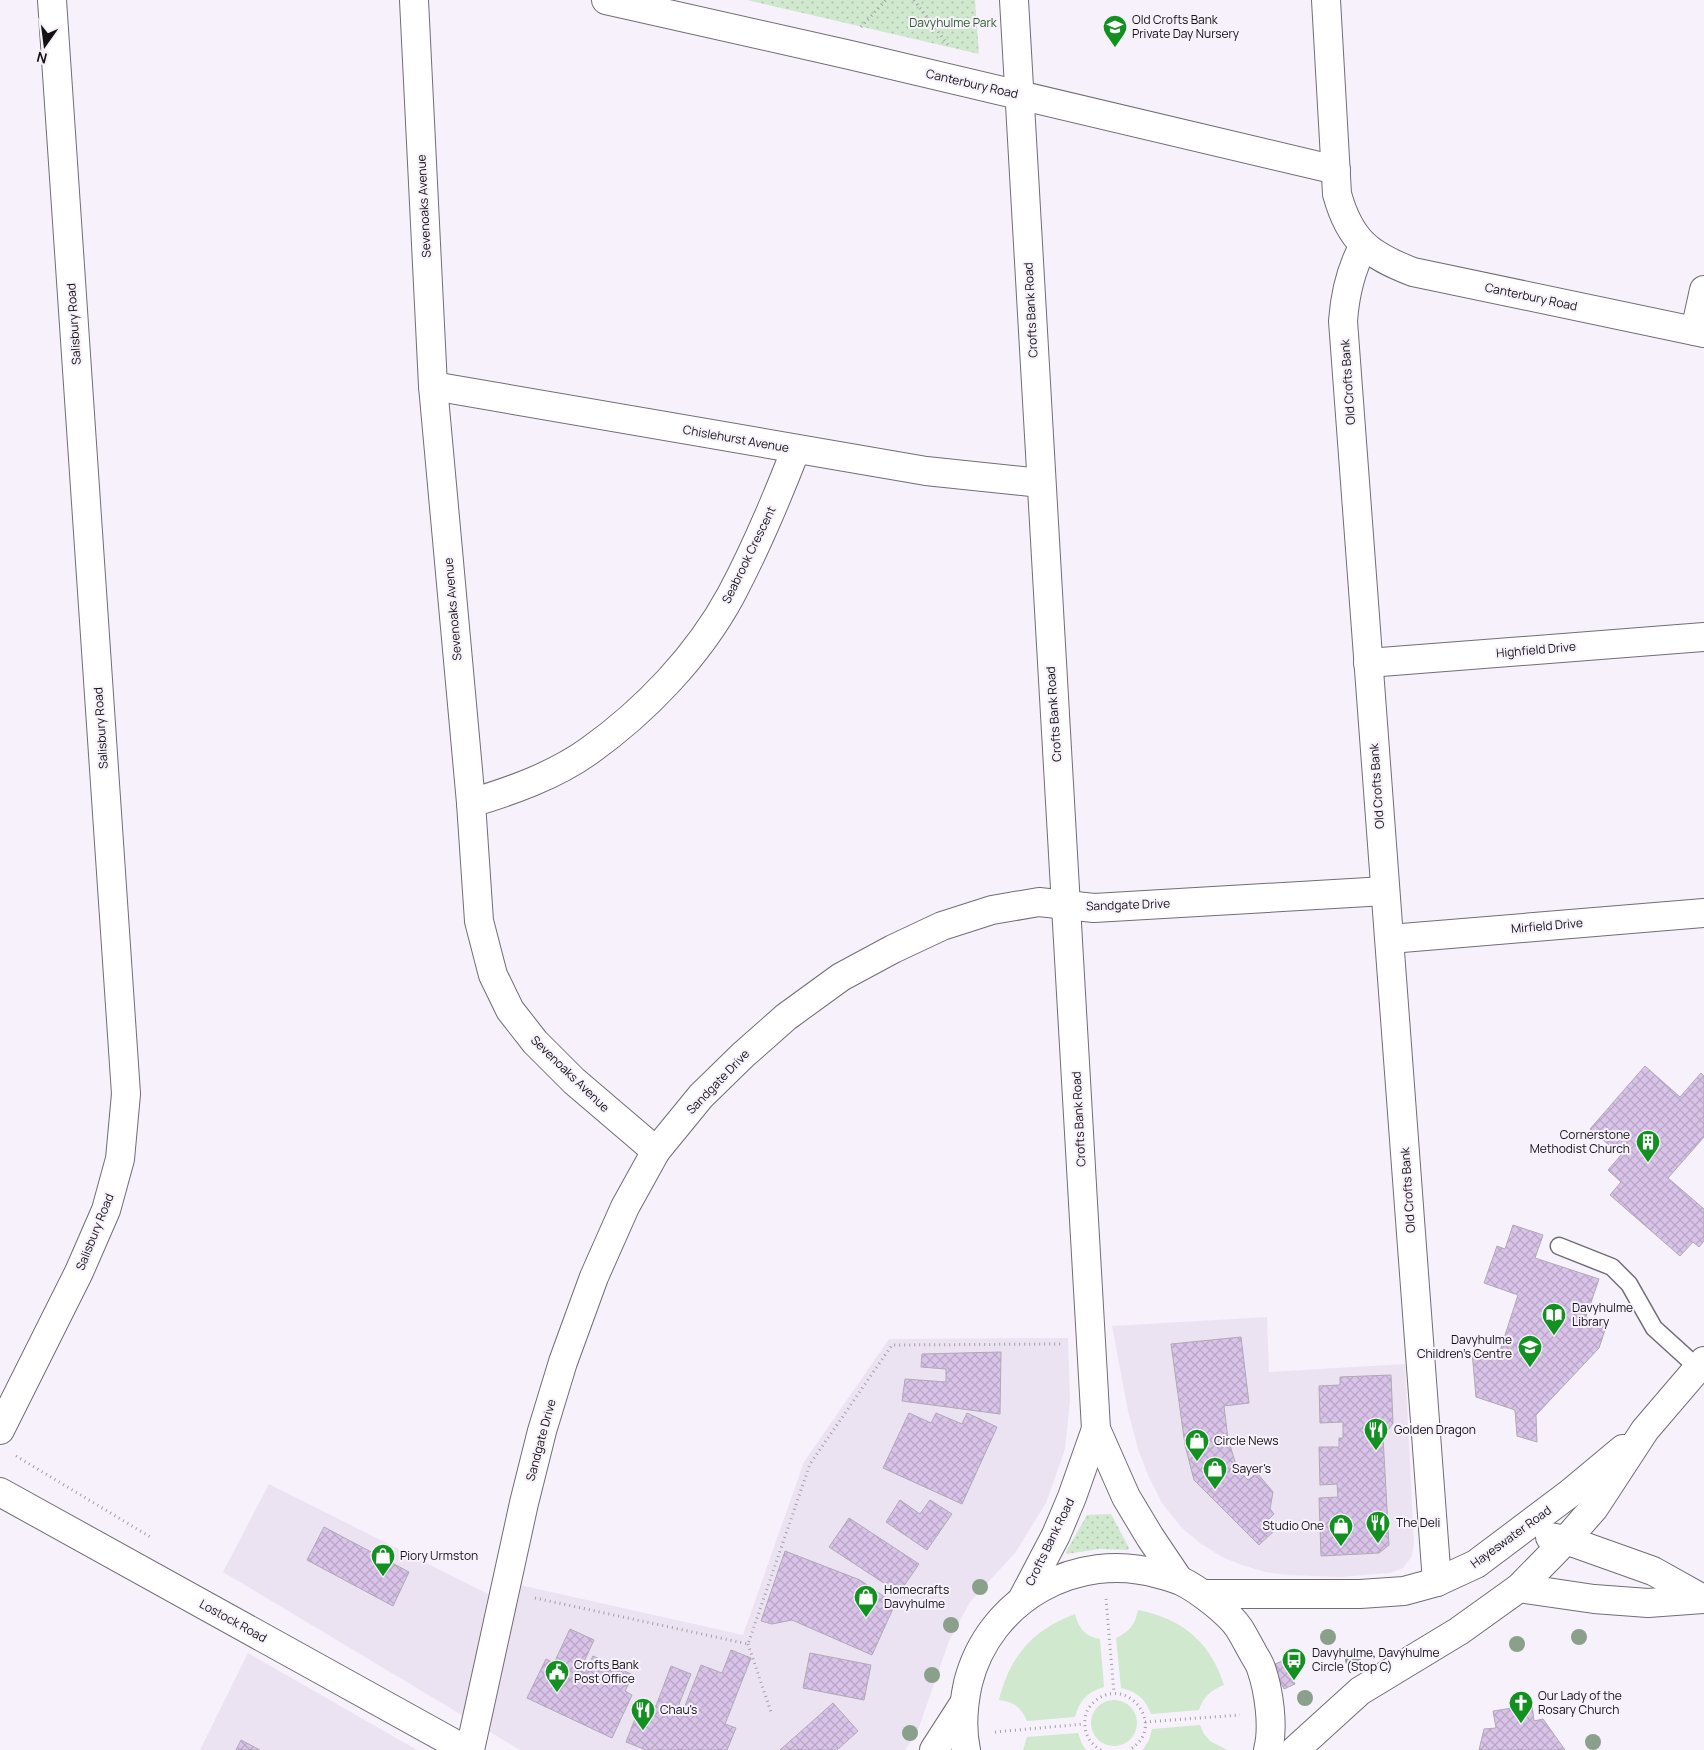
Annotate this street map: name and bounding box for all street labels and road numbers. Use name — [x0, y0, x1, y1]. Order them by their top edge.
street label: Canterbury Road — [924, 65, 1020, 102]
street label: Sevenoaks Avenue — [412, 154, 435, 258]
street label: Crofts Bank Road — [1020, 262, 1041, 358]
street label: Canterbury Road — [1483, 278, 1579, 315]
street label: Salisbury Road — [62, 283, 85, 365]
street label: Old Crofts Bank — [1336, 338, 1359, 425]
street label: Chislehurst Avenue — [682, 421, 791, 456]
street label: Seabrook Crescent — [718, 503, 780, 606]
street label: Sevenoaks Avenue — [440, 557, 465, 661]
street label: Highfield Drive — [1495, 638, 1576, 661]
street label: Crofts Bank Road — [1042, 666, 1065, 762]
street label: Salisbury Road — [89, 687, 112, 769]
street label: Old Crofts Bank — [1365, 742, 1388, 829]
street label: Sandgate Drive — [1086, 895, 1170, 914]
street label: Mirfield Drive — [1510, 914, 1583, 937]
street label: Sevenoaks Avenue — [527, 1032, 613, 1116]
street label: Sandgate Drive — [682, 1046, 753, 1118]
street label: Crofts Bank Road — [1068, 1071, 1089, 1167]
street label: Old Crofts Bank — [1396, 1146, 1419, 1233]
street label: Salisbury Road — [71, 1191, 118, 1273]
street label: Sandgate Drive — [521, 1397, 560, 1483]
street label: Crofts Bank Road — [1021, 1495, 1078, 1588]
street label: Hayeswater Road — [1467, 1502, 1555, 1572]
street label: Lostock Road — [197, 1595, 270, 1646]

